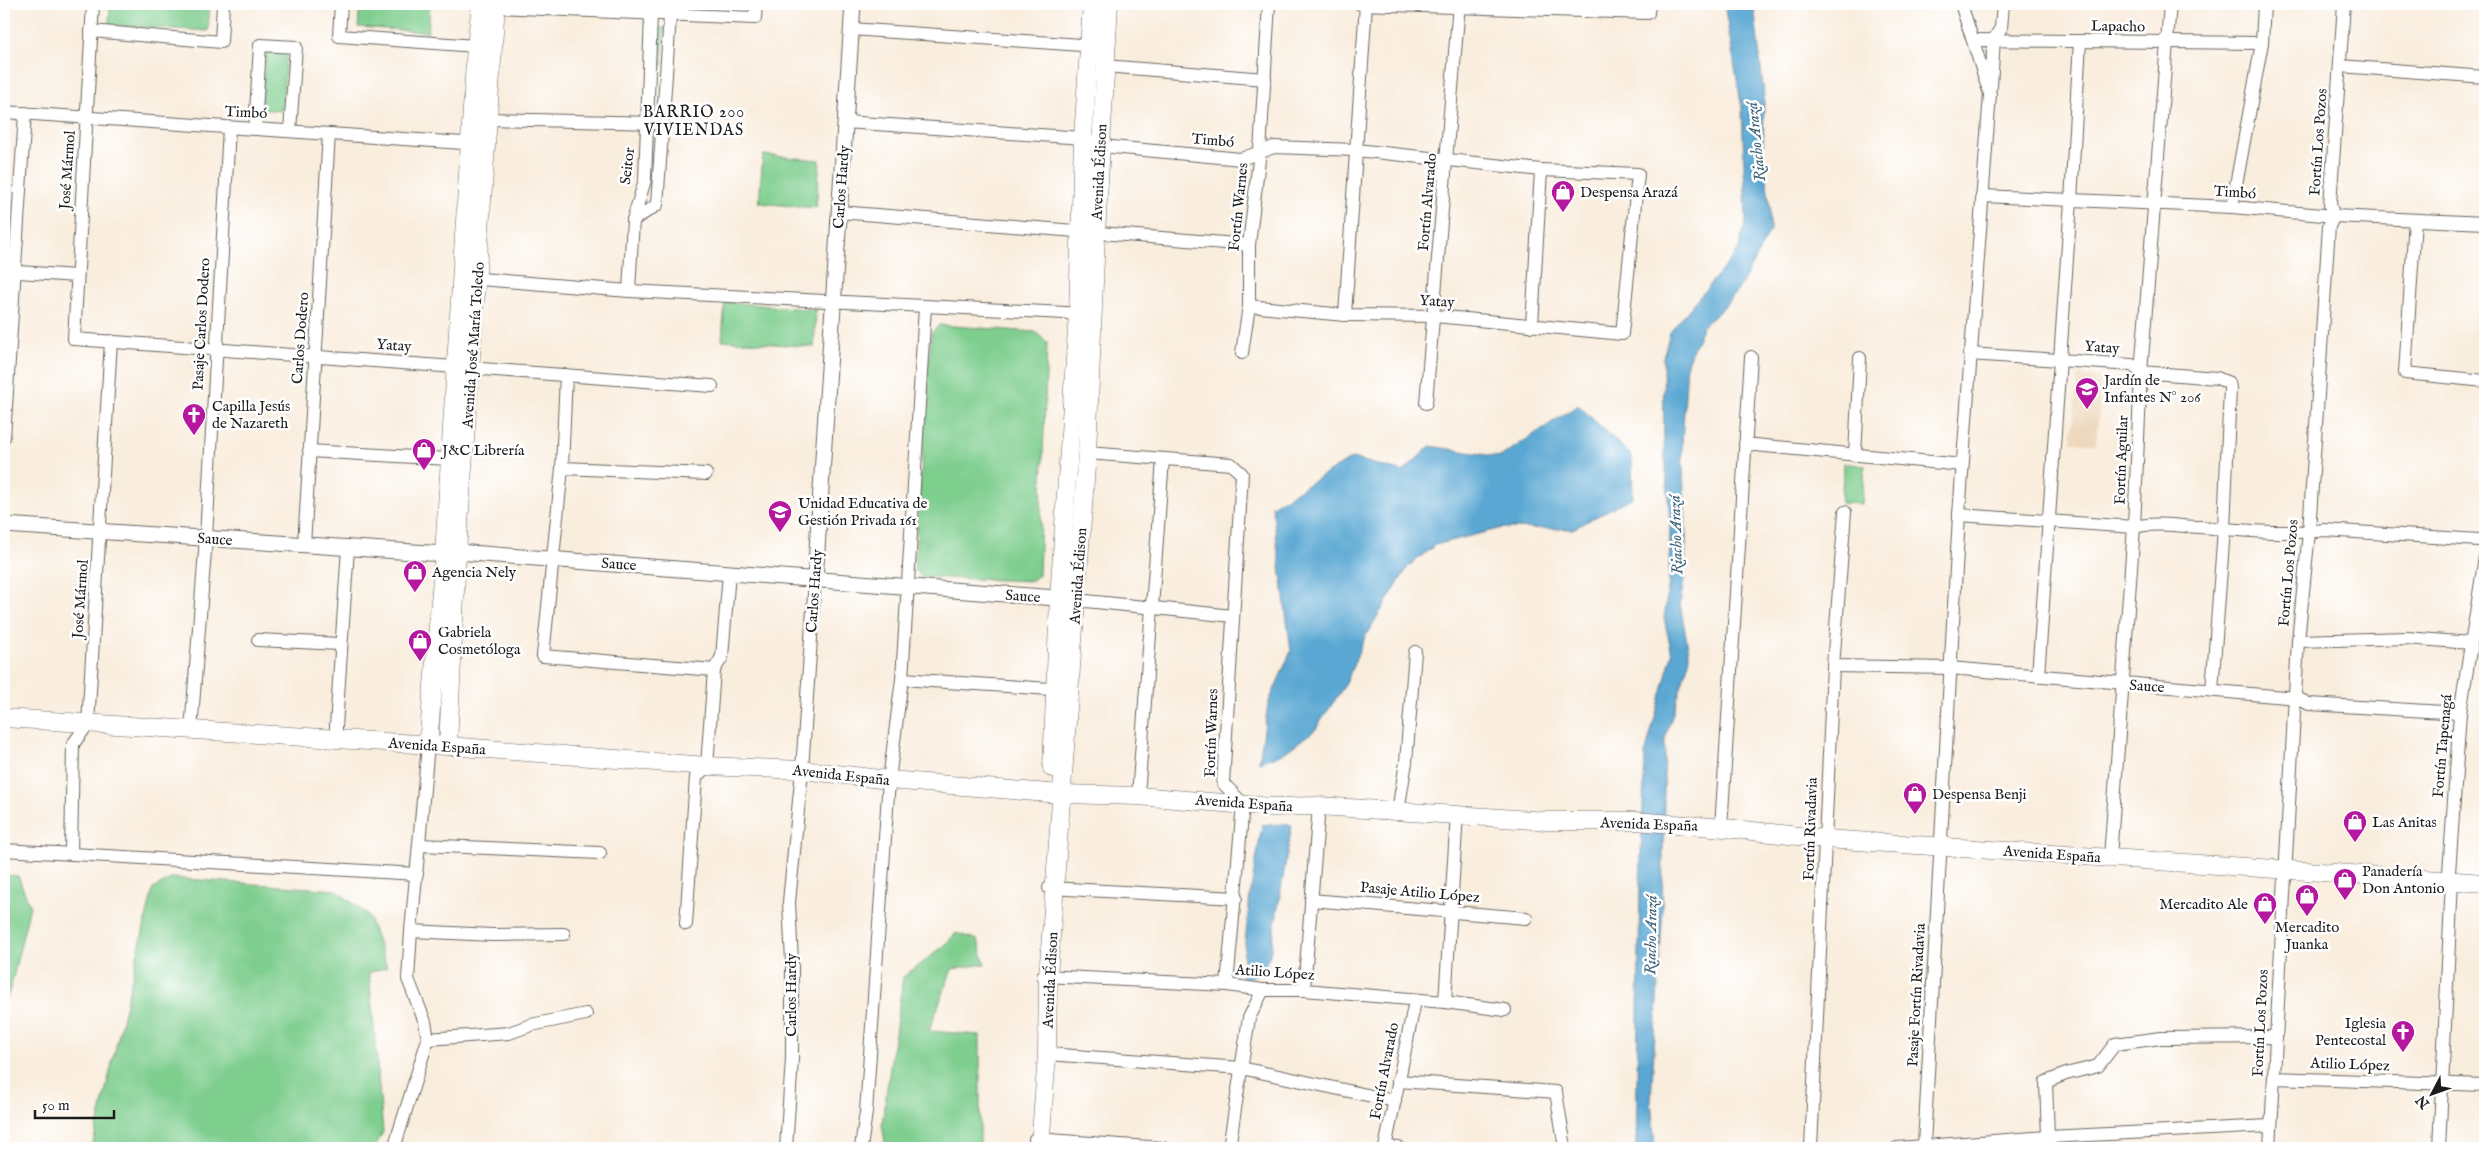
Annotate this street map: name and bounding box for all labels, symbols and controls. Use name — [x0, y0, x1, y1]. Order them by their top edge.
street label: Lapacho — [2091, 17, 2145, 36]
street label: Fortín Los Pozos — [2305, 88, 2332, 196]
water label: Riacho Arazá — [1743, 99, 1771, 182]
street label: Timbó — [224, 102, 268, 123]
district label: BARRIO 200 VIVIENDAS — [643, 103, 745, 141]
street label: Avenida Édison — [1087, 123, 1112, 222]
street label: José Mármol — [55, 129, 80, 212]
street label: Timbó — [1191, 129, 1235, 152]
street label: Carlos Hardy — [829, 144, 854, 229]
street label: Seitor — [616, 146, 639, 186]
street label: Fortín Alvarado — [1414, 152, 1441, 252]
street label: Fortín Warnes — [1224, 162, 1253, 252]
shop icon: Despensa Arazá — [1550, 179, 1576, 213]
street label: Timbó — [2213, 182, 2257, 203]
place label: Despensa Arazá — [1580, 183, 1678, 202]
street label: Pasaje Carlos Dodero — [189, 257, 214, 391]
street label: Avenida José María Toledo — [458, 261, 489, 430]
street label: Carlos Dodero — [288, 291, 313, 385]
street label: Yatay — [1419, 291, 1456, 312]
street label: Yatay — [376, 335, 413, 356]
street label: Yatay — [2084, 337, 2121, 358]
place label: Jardín de Infantes N° 206 — [2102, 371, 2201, 407]
school or university icon: Jardín de Infantes N° 206 — [2074, 376, 2100, 410]
place label: Capilla Jesús de Nazareth — [212, 397, 290, 433]
church icon: Capilla Jesús de Nazareth — [181, 402, 207, 436]
street label: Fortín Aguilar — [2110, 414, 2133, 505]
shop icon: J&C Librería — [411, 437, 437, 471]
place label: J&C Librería — [440, 441, 525, 460]
water label: Riacho Arazá — [1666, 493, 1688, 575]
place label: Unidad Educativa de Gestión Privada 161 — [798, 494, 928, 530]
school or university icon: Unidad Educativa de Gestión Privada 161 — [767, 499, 793, 533]
street label: Fortín Los Pozos — [2274, 519, 2303, 627]
street label: Avenida Édison — [1066, 527, 1091, 626]
street label: Sauce — [197, 529, 233, 550]
street label: Carlos Hardy — [802, 548, 827, 633]
street label: Sauce — [601, 554, 637, 575]
street label: José Mármol — [68, 558, 93, 641]
shop icon: Agencia Nely — [402, 559, 428, 593]
place label: Agencia Nely — [431, 563, 517, 582]
street label: Sauce — [1005, 586, 1041, 607]
place label: Gabriela Cosmetóloga — [438, 623, 521, 659]
shop icon: Gabriela Cosmetóloga — [407, 628, 433, 662]
street label: Sauce — [2129, 676, 2165, 697]
street label: Fortín Warnes — [1200, 688, 1223, 778]
street label: Fortín Tapenagá — [2429, 693, 2457, 799]
street label: Avenida España — [387, 734, 487, 759]
street label: Avenida España — [790, 761, 891, 790]
street label: Fortín Rivadavia — [1799, 777, 1822, 881]
shop icon: Despensa Benji — [1902, 781, 1928, 815]
place label: Despensa Benji — [1932, 785, 2027, 804]
street label: Avenida España — [1194, 791, 1294, 816]
shop icon: Las Anitas — [2342, 809, 2368, 843]
street label: Avenida España — [1599, 813, 1699, 836]
place label: Las Anitas — [2372, 813, 2437, 832]
street label: Avenida España — [2002, 842, 2102, 867]
place label: Panadería Don Antonio — [2362, 862, 2445, 898]
shop icon: Panadería Don Antonio — [2332, 867, 2358, 901]
street label: Pasaje Atilio López — [1359, 878, 1481, 907]
shop icon: Mercadito Juanka — [2294, 883, 2320, 917]
shop icon: Mercadito Ale — [2252, 891, 2278, 925]
water label: Riacho Arazá — [1641, 893, 1663, 975]
place label: Mercadito Ale — [2159, 895, 2248, 914]
place label: Mercadito Juanka — [2275, 918, 2339, 954]
street label: Pasaje Fortín Rivadavia — [1903, 922, 1930, 1067]
street label: Avenida Édison — [1038, 931, 1063, 1030]
street label: Carlos Hardy — [782, 953, 801, 1037]
street label: Atilio López — [1234, 960, 1315, 985]
street label: Fortín Los Pozos — [2248, 969, 2273, 1077]
place label: Iglesia Pentecostal — [2315, 1014, 2387, 1050]
church icon: Iglesia Pentecostal — [2390, 1019, 2416, 1053]
street label: Fortín Alvarado — [1366, 1021, 1403, 1121]
street label: Atilio López — [2309, 1054, 2390, 1075]
north arrow — [2406, 1070, 2456, 1120]
scale bar — [35, 1087, 114, 1119]
text: N — [2412, 1091, 2434, 1113]
text: 50 m — [42, 1096, 70, 1115]

